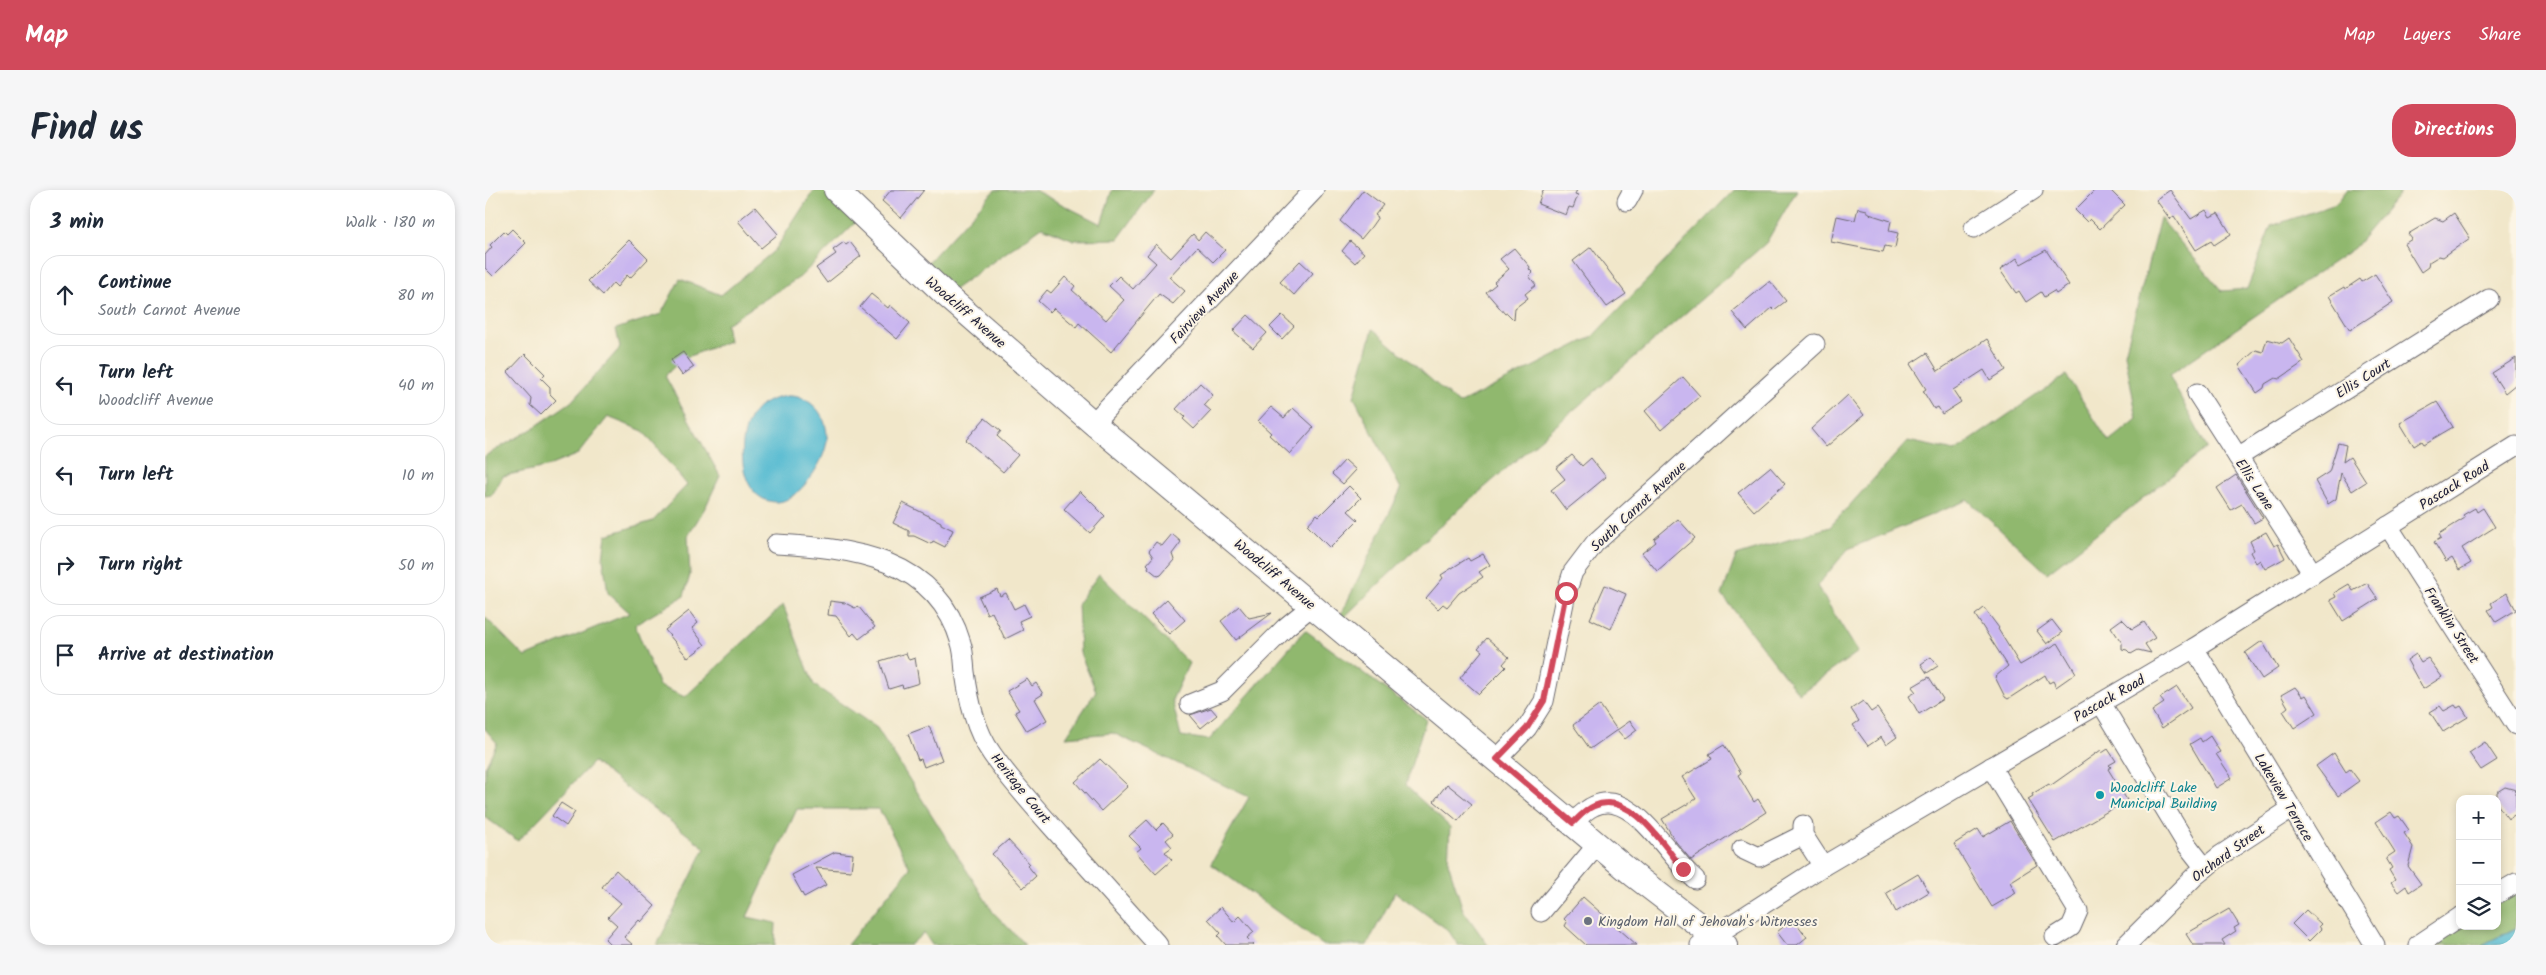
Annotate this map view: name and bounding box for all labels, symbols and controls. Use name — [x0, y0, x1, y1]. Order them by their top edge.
text: Map — [25, 16, 68, 55]
text: Map — [2344, 21, 2375, 50]
text: Layers — [2403, 21, 2451, 50]
text: Share — [2479, 21, 2521, 50]
text: Find us — [30, 102, 143, 158]
button: Directions — [2392, 104, 2516, 157]
text: 3 min — [50, 206, 104, 239]
text: Walk · 180 m — [345, 210, 435, 235]
street label: Fairview Avenue — [1165, 265, 1245, 349]
text: Continue — [98, 268, 171, 298]
street label: Woodcliff Avenue — [920, 271, 1011, 355]
icon: ahead — [51, 281, 79, 309]
text: 80 m — [397, 283, 434, 308]
text: South Carnot Avenue — [98, 298, 241, 323]
street label: Ellis Court — [2332, 353, 2396, 404]
text: Turn left — [98, 358, 173, 388]
icon: left — [51, 371, 79, 399]
text: 40 m — [398, 373, 434, 398]
text: Woodcliff Avenue — [98, 388, 213, 413]
street label: Ellis Lane — [2229, 454, 2280, 515]
street label: Pascack Road — [2415, 455, 2495, 516]
street label: South Carnot Avenue — [1586, 456, 1692, 557]
text: Turn left — [98, 460, 173, 490]
icon: left — [51, 461, 79, 489]
text: 10 m — [402, 463, 434, 488]
street label: Woodcliff Avenue — [1229, 534, 1321, 616]
text: Turn right — [98, 550, 183, 580]
icon: right — [51, 551, 79, 579]
text: 50 m — [398, 553, 434, 578]
route start — [1555, 582, 1578, 605]
street label: Franklin Street — [2418, 583, 2485, 669]
text: Arrive at destination — [98, 640, 274, 670]
icon: arrive — [51, 641, 79, 669]
street label: Pascack Road — [2070, 669, 2150, 728]
street label: Heritage Court — [985, 748, 1056, 829]
street label: Lakeview Terrace — [2248, 749, 2319, 847]
place label: Woodcliff Lake Municipal Building — [2110, 777, 2217, 815]
marker: Woodcliff Lake Municipal Building — [2094, 789, 2106, 801]
map controls — [2456, 795, 2501, 930]
button: + — [2456, 795, 2501, 840]
street label: Orchard Street — [2187, 819, 2270, 888]
button: − — [2456, 840, 2501, 885]
route end — [1672, 858, 1695, 881]
button: layers — [2456, 885, 2501, 930]
place label: Kingdom Hall of Jehovah's Witnesses — [1598, 911, 1817, 933]
marker: Kingdom Hall of Jehovah's Witnesses — [1582, 915, 1594, 927]

